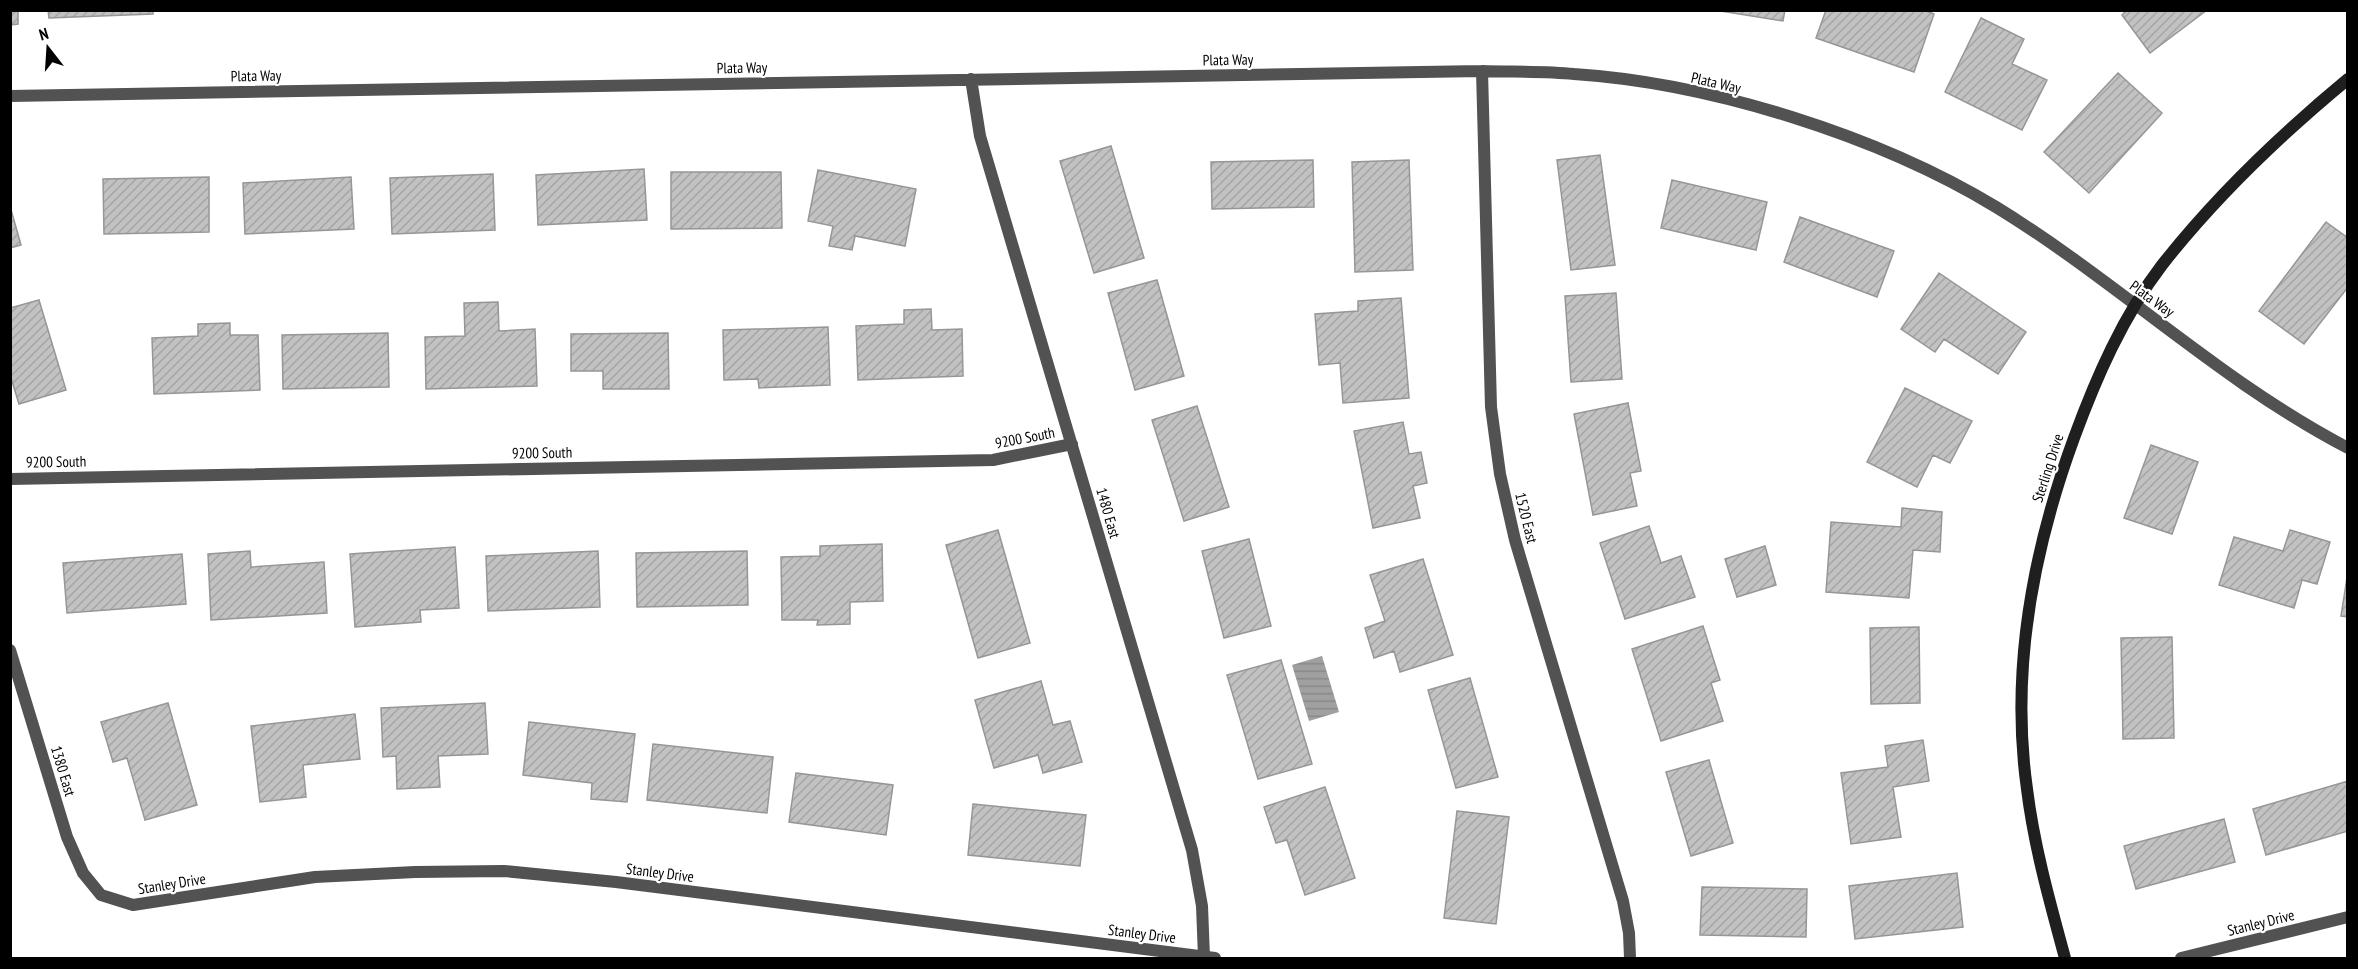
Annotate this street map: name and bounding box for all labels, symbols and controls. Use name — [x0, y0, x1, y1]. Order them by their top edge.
north arrow — [18, 18, 78, 78]
text: N — [37, 23, 51, 44]
street label: Plata Way — [1203, 50, 1254, 69]
street label: Plata Way — [717, 58, 768, 77]
street label: Plata Way — [231, 66, 282, 85]
street label: Plata Way — [1689, 68, 1743, 98]
street label: Plata Way — [2126, 276, 2179, 321]
street label: 9200 South — [993, 422, 1056, 453]
street label: Sterling Drive — [2028, 431, 2068, 505]
street label: 9200 South — [512, 442, 572, 463]
street label: 9200 South — [26, 451, 86, 472]
street label: 1480 East — [1092, 485, 1125, 540]
street label: 1520 East — [1511, 490, 1542, 545]
street label: 1380 East — [47, 743, 80, 798]
street label: Stanley Drive — [625, 859, 695, 886]
street label: Stanley Drive — [137, 869, 207, 898]
street label: Stanley Drive — [2225, 905, 2296, 940]
street label: Stanley Drive — [1107, 920, 1177, 947]

